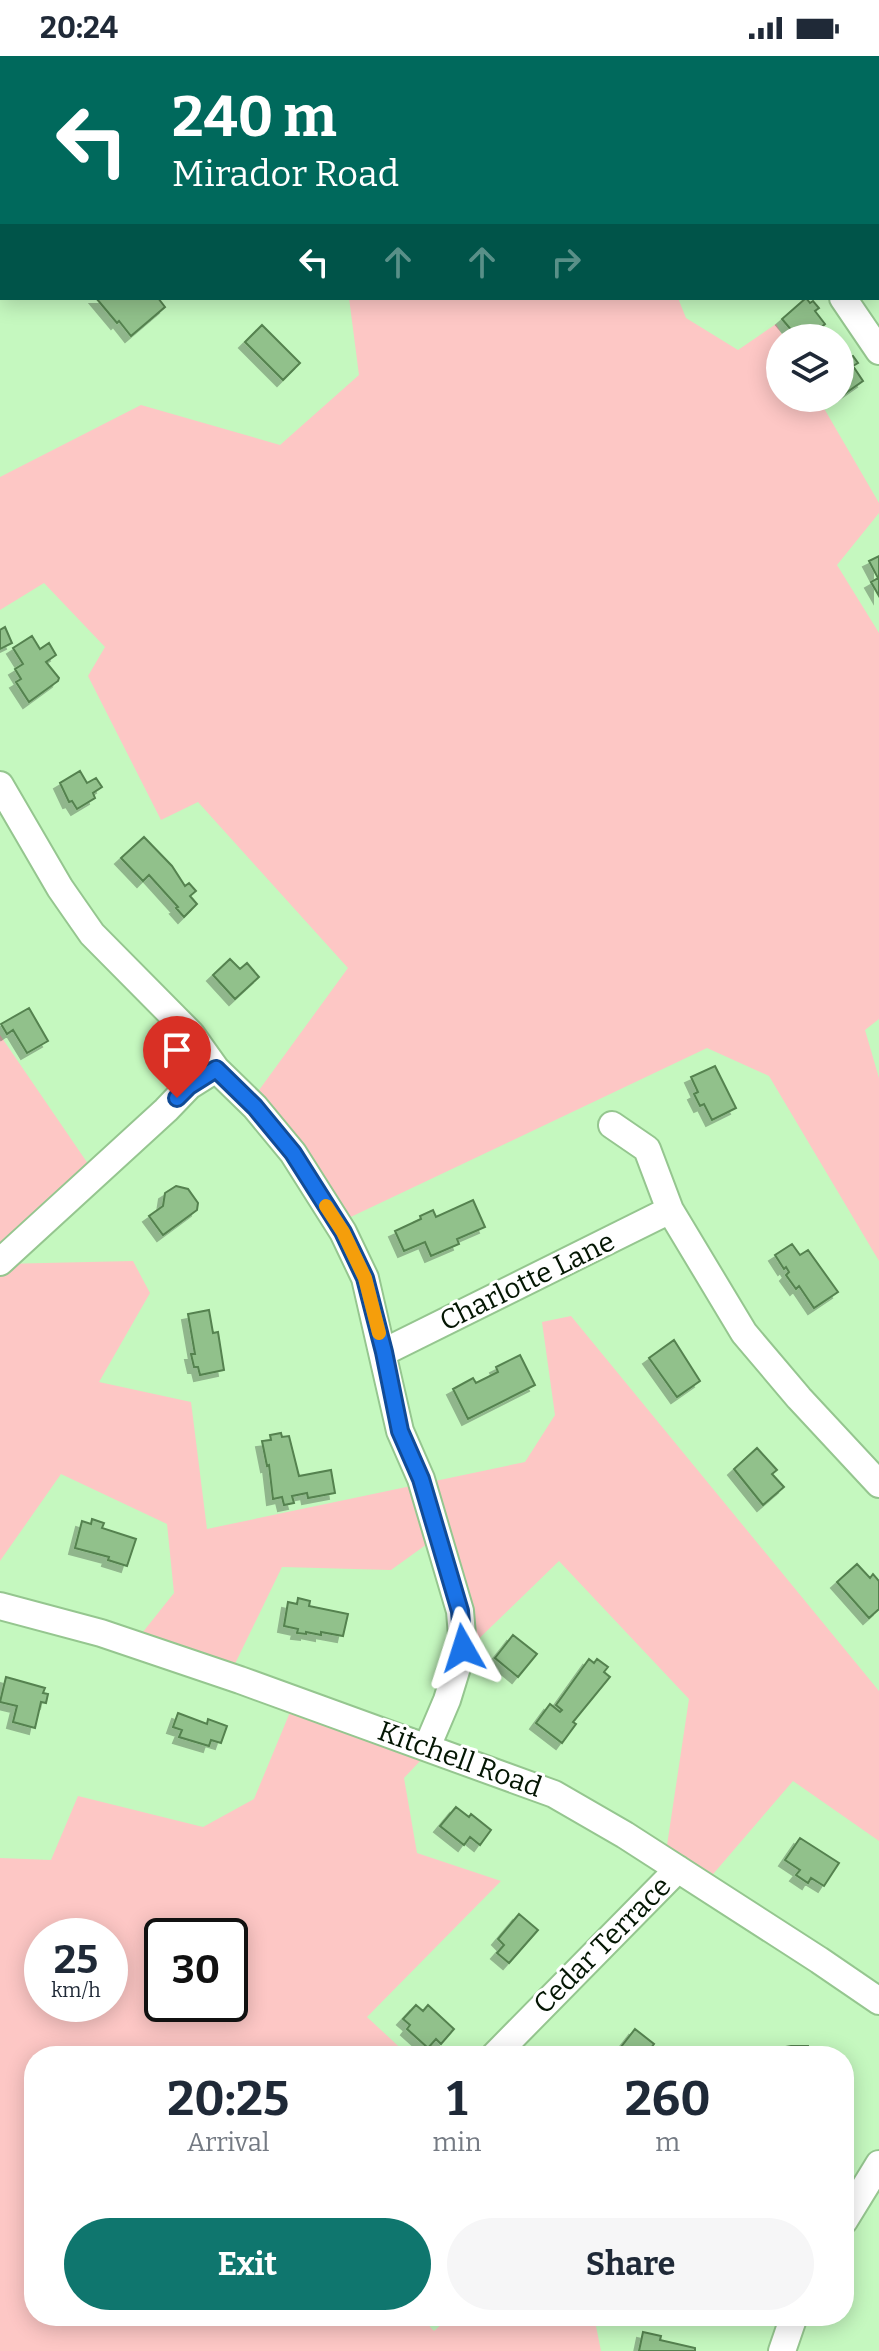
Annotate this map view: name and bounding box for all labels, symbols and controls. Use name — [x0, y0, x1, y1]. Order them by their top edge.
text: 20:24 — [40, 10, 118, 46]
text: 240 m — [172, 84, 337, 151]
icon: left — [40, 88, 144, 192]
text: Mirador Road — [172, 152, 399, 196]
icon: left — [292, 240, 336, 284]
icon: ahead — [376, 240, 420, 284]
icon: ahead — [460, 240, 504, 284]
icon: right — [544, 240, 588, 284]
map controls — [766, 324, 854, 412]
button: layers — [766, 324, 854, 412]
pin — [143, 1016, 211, 1098]
icon: arrive — [155, 1028, 199, 1072]
street label: Charlotte Lane — [434, 1224, 620, 1338]
position arrow — [421, 1606, 505, 1690]
street label: Kitchell Road — [374, 1714, 546, 1804]
street label: Cedar Terrace — [527, 1870, 677, 2020]
speed limit sign: 30 — [144, 1918, 248, 2022]
text: 25 — [54, 1936, 98, 1984]
text: km/h — [51, 1978, 101, 2002]
text: 20:25 — [167, 2070, 289, 2128]
text: 1 — [447, 2070, 467, 2128]
text: 260 — [625, 2070, 711, 2128]
text: Arrival — [187, 2127, 269, 2158]
text: min — [433, 2127, 482, 2158]
text: m — [655, 2127, 680, 2158]
button: Exit — [64, 2218, 431, 2310]
button: Share — [447, 2218, 814, 2310]

